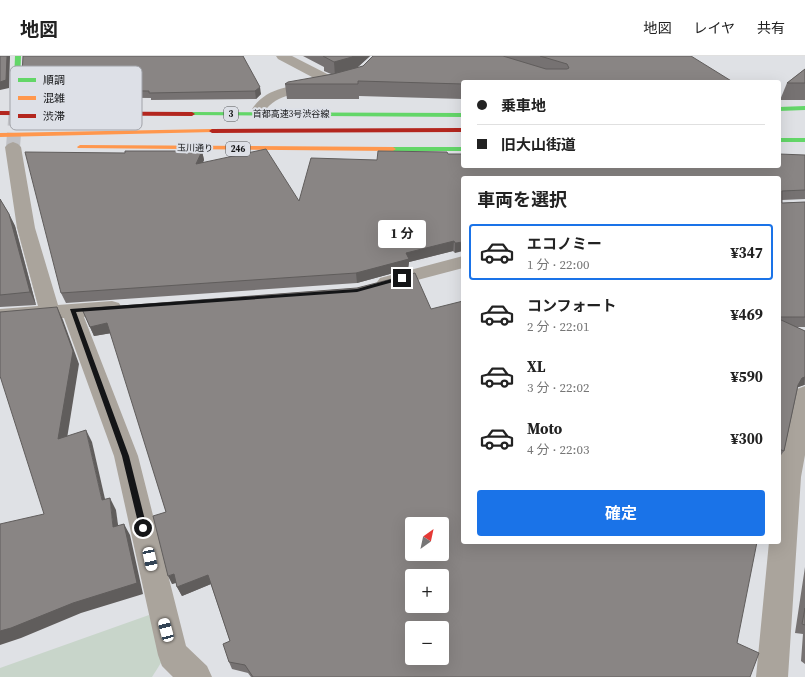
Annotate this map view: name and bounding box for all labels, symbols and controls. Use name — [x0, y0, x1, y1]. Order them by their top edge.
text: 地図 — [20, 16, 58, 42]
text: 地図 — [643, 18, 671, 38]
text: レイヤ — [693, 18, 735, 38]
text: 共有 — [757, 18, 785, 38]
legend — [10, 66, 142, 130]
text: 順調 — [43, 73, 65, 88]
text: 混雑 — [43, 91, 65, 106]
text: 乗車地 — [501, 95, 546, 116]
road number: 3 — [224, 107, 238, 121]
street label: 首都高速3号渋谷線 — [253, 108, 330, 120]
text: 渋滞 — [43, 109, 65, 124]
text: 旧大山街道 — [501, 134, 576, 155]
street label: 玉川通り — [177, 142, 213, 154]
road number: 246 — [226, 142, 250, 156]
text: 車両を選択 — [477, 187, 567, 212]
callout: 1 分 — [378, 220, 426, 248]
text: 1 分 — [391, 225, 413, 242]
text: エコノミー — [527, 233, 602, 254]
icon: car — [479, 234, 515, 270]
text: ¥347 — [730, 242, 763, 263]
text: 1 分 · 22:00 — [527, 256, 589, 273]
route end — [393, 269, 411, 287]
text: コンフォート — [527, 295, 617, 316]
icon: car — [479, 296, 515, 332]
text: ¥469 — [730, 304, 763, 325]
text: 2 分 · 22:01 — [527, 318, 589, 335]
text: XL — [527, 356, 546, 377]
icon: car — [479, 358, 515, 394]
text: ¥590 — [730, 366, 763, 387]
text: 3 分 · 22:02 — [527, 379, 589, 396]
text: Moto — [527, 418, 562, 439]
icon: car — [479, 420, 515, 456]
text: ¥300 — [730, 428, 763, 449]
text: 4 分 · 22:03 — [527, 441, 589, 458]
button: 確定 — [477, 490, 765, 536]
north arrow — [405, 517, 449, 561]
map controls — [405, 517, 449, 665]
route start — [134, 519, 152, 537]
car — [142, 546, 158, 572]
button: + — [405, 569, 449, 613]
car — [157, 617, 175, 643]
button: − — [405, 621, 449, 665]

